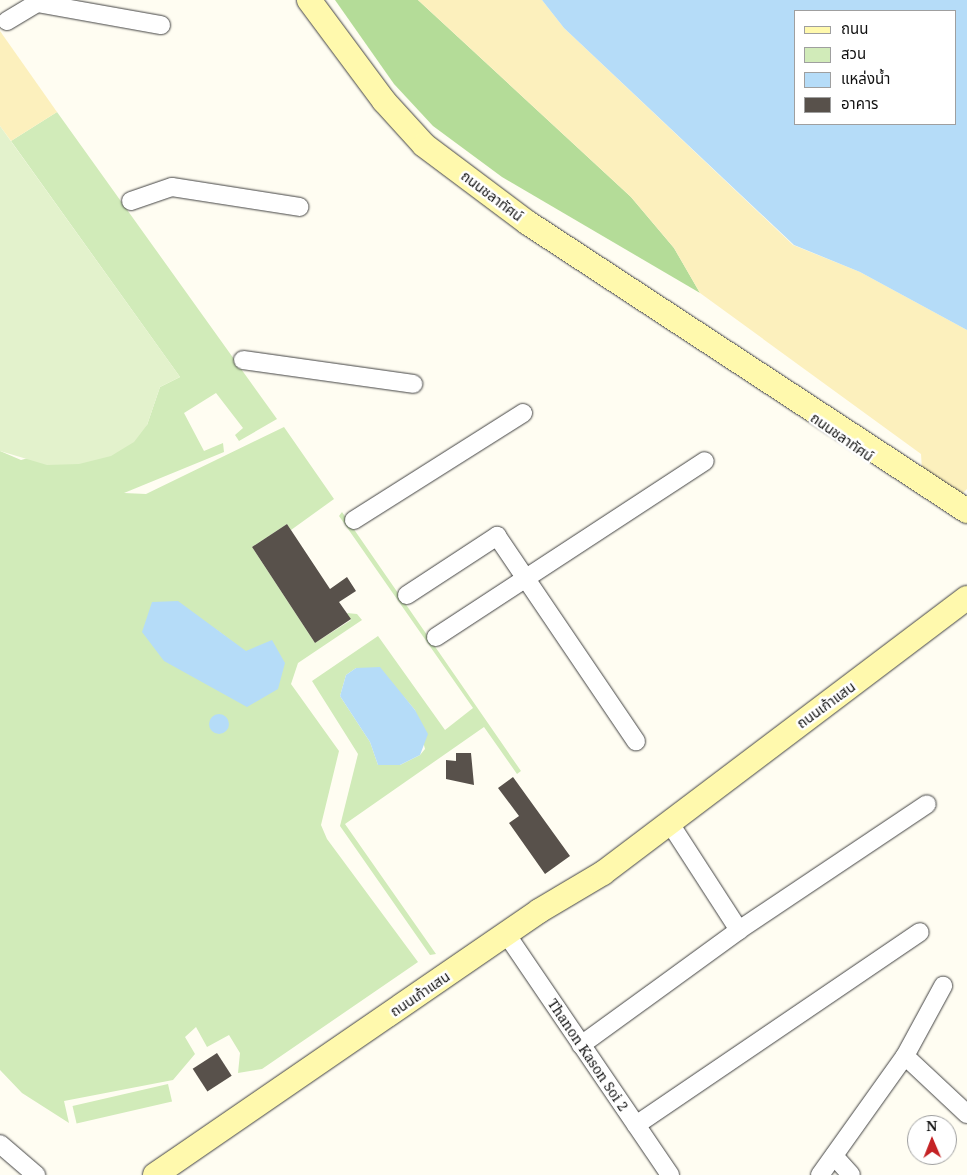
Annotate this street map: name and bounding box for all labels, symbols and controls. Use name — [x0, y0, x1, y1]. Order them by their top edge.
legend — [794, 10, 957, 125]
text: ถนน — [841, 18, 868, 38]
text: สวน — [841, 43, 866, 63]
text: แหล่งน้ำ — [841, 68, 890, 88]
text: อาคาร — [841, 93, 878, 113]
street label: ถนนชลาทัศน์ — [458, 167, 526, 225]
street label: ถนนชลาทัศน์ — [807, 409, 877, 465]
street label: ถนนเก้าแสน — [793, 678, 859, 732]
street label: ถนนเก้าแสน — [387, 968, 453, 1020]
street label: Thanon Kason Soi 2 — [544, 996, 632, 1114]
north arrow — [907, 1115, 957, 1165]
text: N — [926, 1116, 937, 1135]

